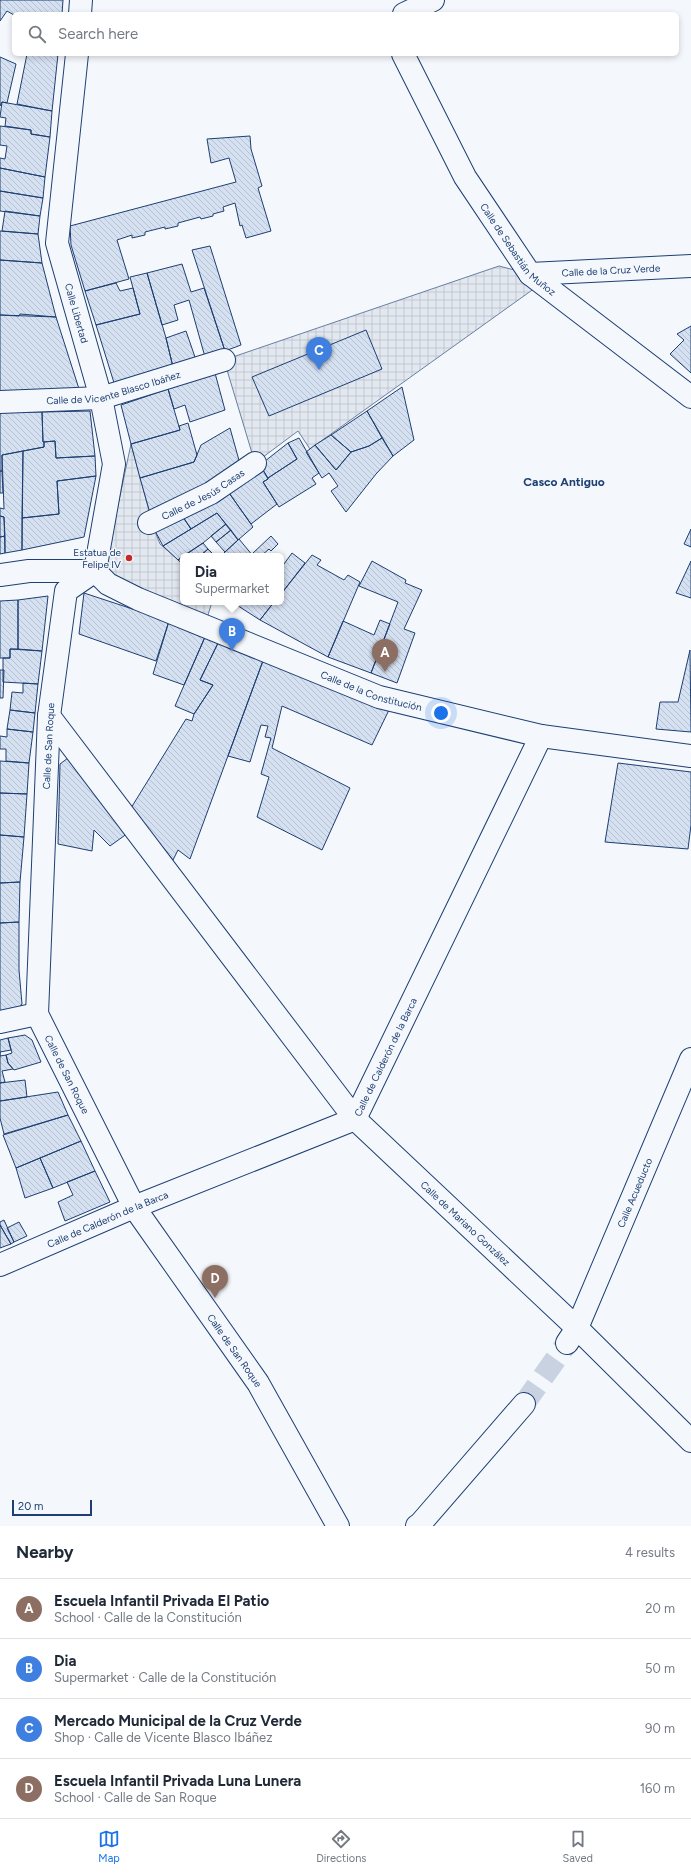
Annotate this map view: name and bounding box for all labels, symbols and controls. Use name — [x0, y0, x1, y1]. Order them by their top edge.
search box — [12, 12, 679, 56]
icon: search — [26, 23, 48, 45]
text: Search here — [58, 25, 138, 43]
street label: Calle de Sebastián Muñoz — [477, 201, 559, 299]
street label: Calle de la Cruz Verde — [561, 262, 661, 279]
street label: Calle Libertad — [62, 282, 91, 345]
pin: C — [306, 337, 332, 370]
street label: Calle de Vicente Blasco Ibáñez — [46, 368, 182, 407]
street label: Calle de Jesús Casas — [159, 466, 247, 523]
district label: Casco Antiguo — [523, 475, 605, 489]
place label: Estatua de Felipe IV — [73, 546, 122, 571]
marker: Estatua de Felipe IV — [124, 553, 134, 563]
popup — [180, 553, 284, 605]
text: Dia — [195, 563, 217, 581]
text: Supermarket — [195, 581, 269, 596]
pin: B — [219, 618, 245, 651]
pin: A — [372, 639, 398, 672]
street label: Calle de la Constitución — [319, 668, 424, 714]
street label: Calle de San Roque — [40, 702, 57, 790]
your location — [431, 703, 451, 723]
street label: Calle de Calderón de la Barca — [351, 996, 420, 1119]
street label: Calle de San Roque — [42, 1033, 92, 1117]
street label: Calle Acueducto — [614, 1156, 655, 1230]
street label: Calle de Mariano González — [418, 1178, 513, 1269]
street label: Calle de Calderón de la Barca — [45, 1188, 170, 1251]
pin: D — [202, 1265, 228, 1298]
street label: Calle de San Roque — [204, 1311, 265, 1390]
scale bar — [12, 1498, 92, 1517]
text: 20 m — [18, 1500, 43, 1513]
text: Nearby — [16, 1542, 74, 1562]
text: 4 results — [625, 1545, 675, 1560]
text: Escuela Infantil Privada El Patio — [54, 1592, 269, 1610]
text: A — [24, 1601, 34, 1616]
text: 20 m — [645, 1601, 675, 1616]
text: School · Calle de la Constitución — [54, 1610, 242, 1625]
text: Dia — [54, 1652, 76, 1670]
text: B — [25, 1661, 33, 1676]
text: 50 m — [645, 1661, 675, 1676]
text: Supermarket · Calle de la Constitución — [54, 1670, 276, 1685]
text: Mercado Municipal de la Cruz Verde — [54, 1712, 302, 1730]
text: C — [24, 1721, 34, 1736]
text: 90 m — [645, 1721, 675, 1736]
text: Shop · Calle de Vicente Blasco Ibáñez — [54, 1730, 273, 1745]
text: Escuela Infantil Privada Luna Lunera — [54, 1772, 301, 1790]
text: D — [24, 1781, 34, 1796]
text: 160 m — [640, 1781, 675, 1796]
text: School · Calle de San Roque — [54, 1790, 217, 1805]
tab: Map — [98, 1828, 120, 1865]
tab: Directions — [316, 1828, 366, 1865]
tab: Saved — [563, 1828, 593, 1865]

